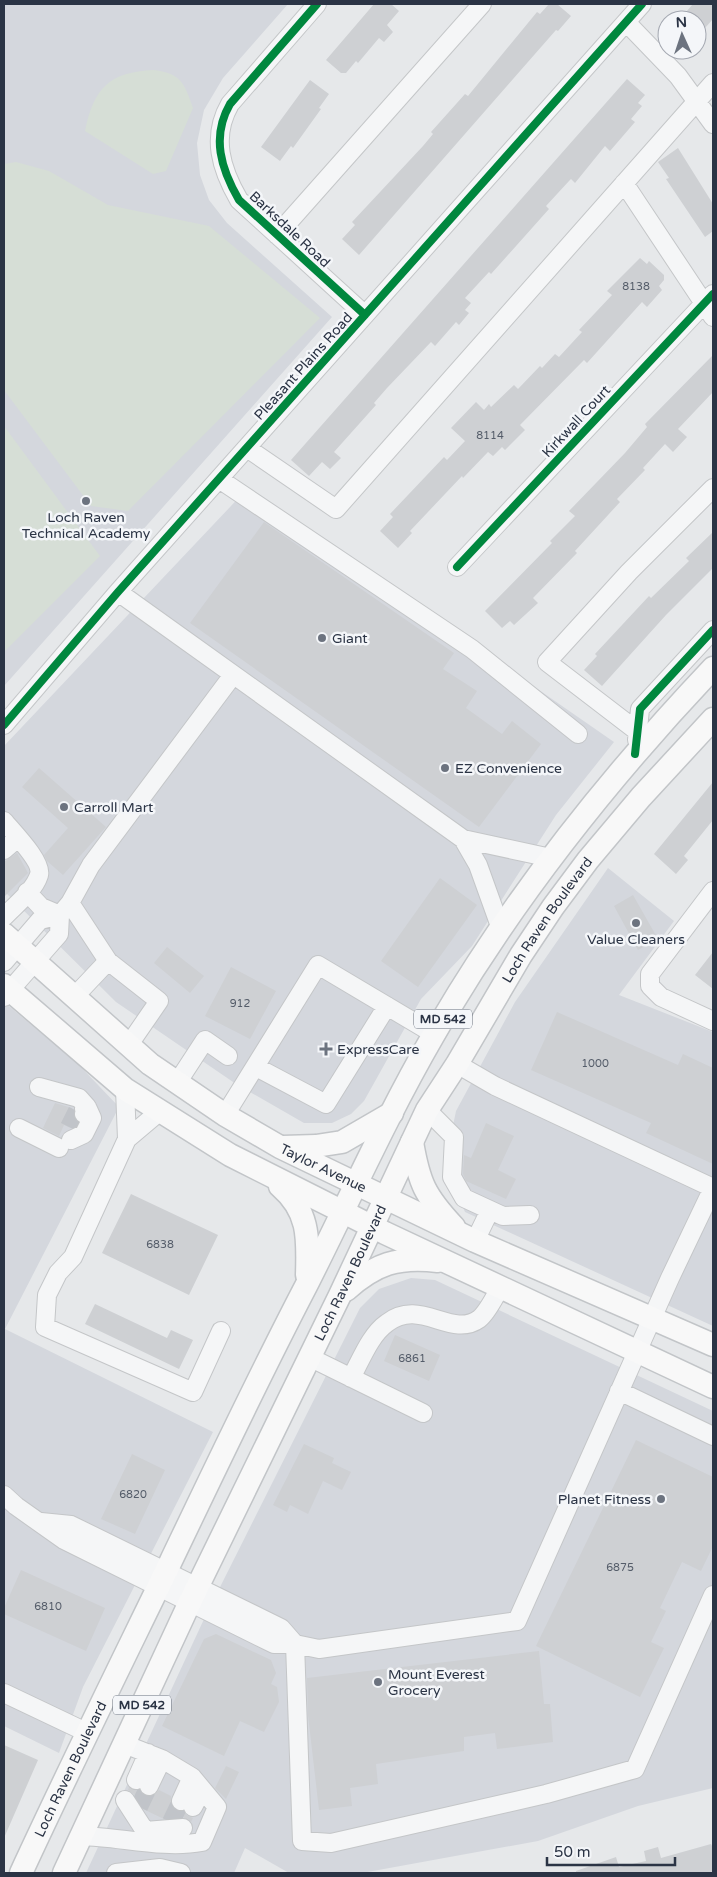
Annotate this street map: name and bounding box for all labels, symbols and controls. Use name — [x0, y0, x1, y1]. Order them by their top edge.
north arrow — [657, 10, 707, 60]
text: N — [675, 14, 687, 31]
street label: Barksdale Road — [246, 188, 334, 271]
house number: 8138 — [622, 280, 650, 293]
street label: Pleasant Plains Road — [251, 309, 356, 424]
street label: Kirkwall Court — [539, 381, 615, 461]
house number: 8114 — [476, 429, 504, 442]
marker: Loch Raven Technical Academy — [80, 495, 92, 507]
place label: Loch Raven Technical Academy — [22, 509, 151, 542]
place label: Giant — [332, 630, 368, 647]
marker: Giant — [316, 632, 328, 644]
place label: EZ Convenience — [455, 760, 562, 777]
marker: EZ Convenience — [439, 762, 451, 774]
place label: Carroll Mart — [74, 799, 154, 816]
marker: Carroll Mart — [58, 801, 70, 813]
street label: Loch Raven Boulevard — [499, 854, 596, 986]
marker: Value Cleaners — [630, 917, 642, 929]
place label: Value Cleaners — [587, 931, 685, 948]
house number: 912 — [230, 997, 250, 1010]
road number: MD 542 — [414, 1010, 472, 1028]
place label: ExpressCare — [337, 1041, 419, 1058]
marker: ExpressCare — [319, 1042, 333, 1056]
house number: 1000 — [581, 1057, 609, 1070]
street label: Taylor Avenue — [277, 1140, 369, 1196]
street label: Loch Raven Boulevard — [311, 1202, 390, 1344]
house number: 6838 — [146, 1238, 174, 1251]
house number: 6861 — [398, 1352, 426, 1365]
house number: 6820 — [119, 1488, 147, 1501]
place label: Planet Fitness — [558, 1491, 651, 1508]
marker: Planet Fitness — [655, 1493, 667, 1505]
house number: 6875 — [606, 1561, 634, 1574]
house number: 6810 — [34, 1600, 62, 1613]
place label: Mount Everest Grocery — [388, 1666, 485, 1699]
marker: Mount Everest Grocery — [372, 1676, 384, 1688]
road number: MD 542 — [113, 1696, 171, 1714]
street label: Loch Raven Boulevard — [31, 1699, 110, 1840]
scale bar — [547, 1834, 674, 1866]
text: 50 m — [554, 1843, 591, 1861]

